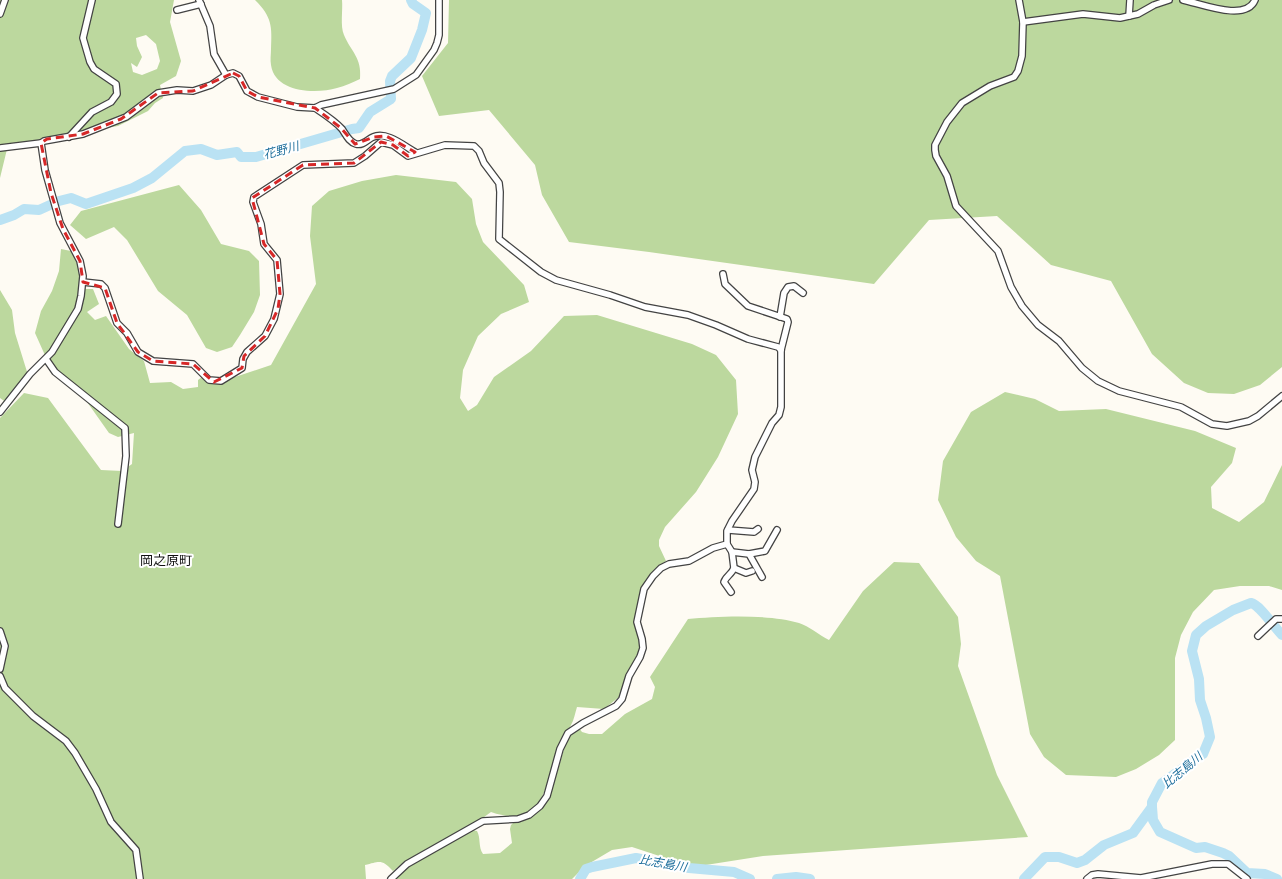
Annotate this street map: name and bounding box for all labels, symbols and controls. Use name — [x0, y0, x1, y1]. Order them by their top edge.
water label: 花野川 — [262, 138, 302, 162]
district label: 岡之原町 — [140, 552, 192, 569]
water label: 比志島川 — [1159, 748, 1207, 791]
water label: 比志島川 — [638, 851, 690, 875]

